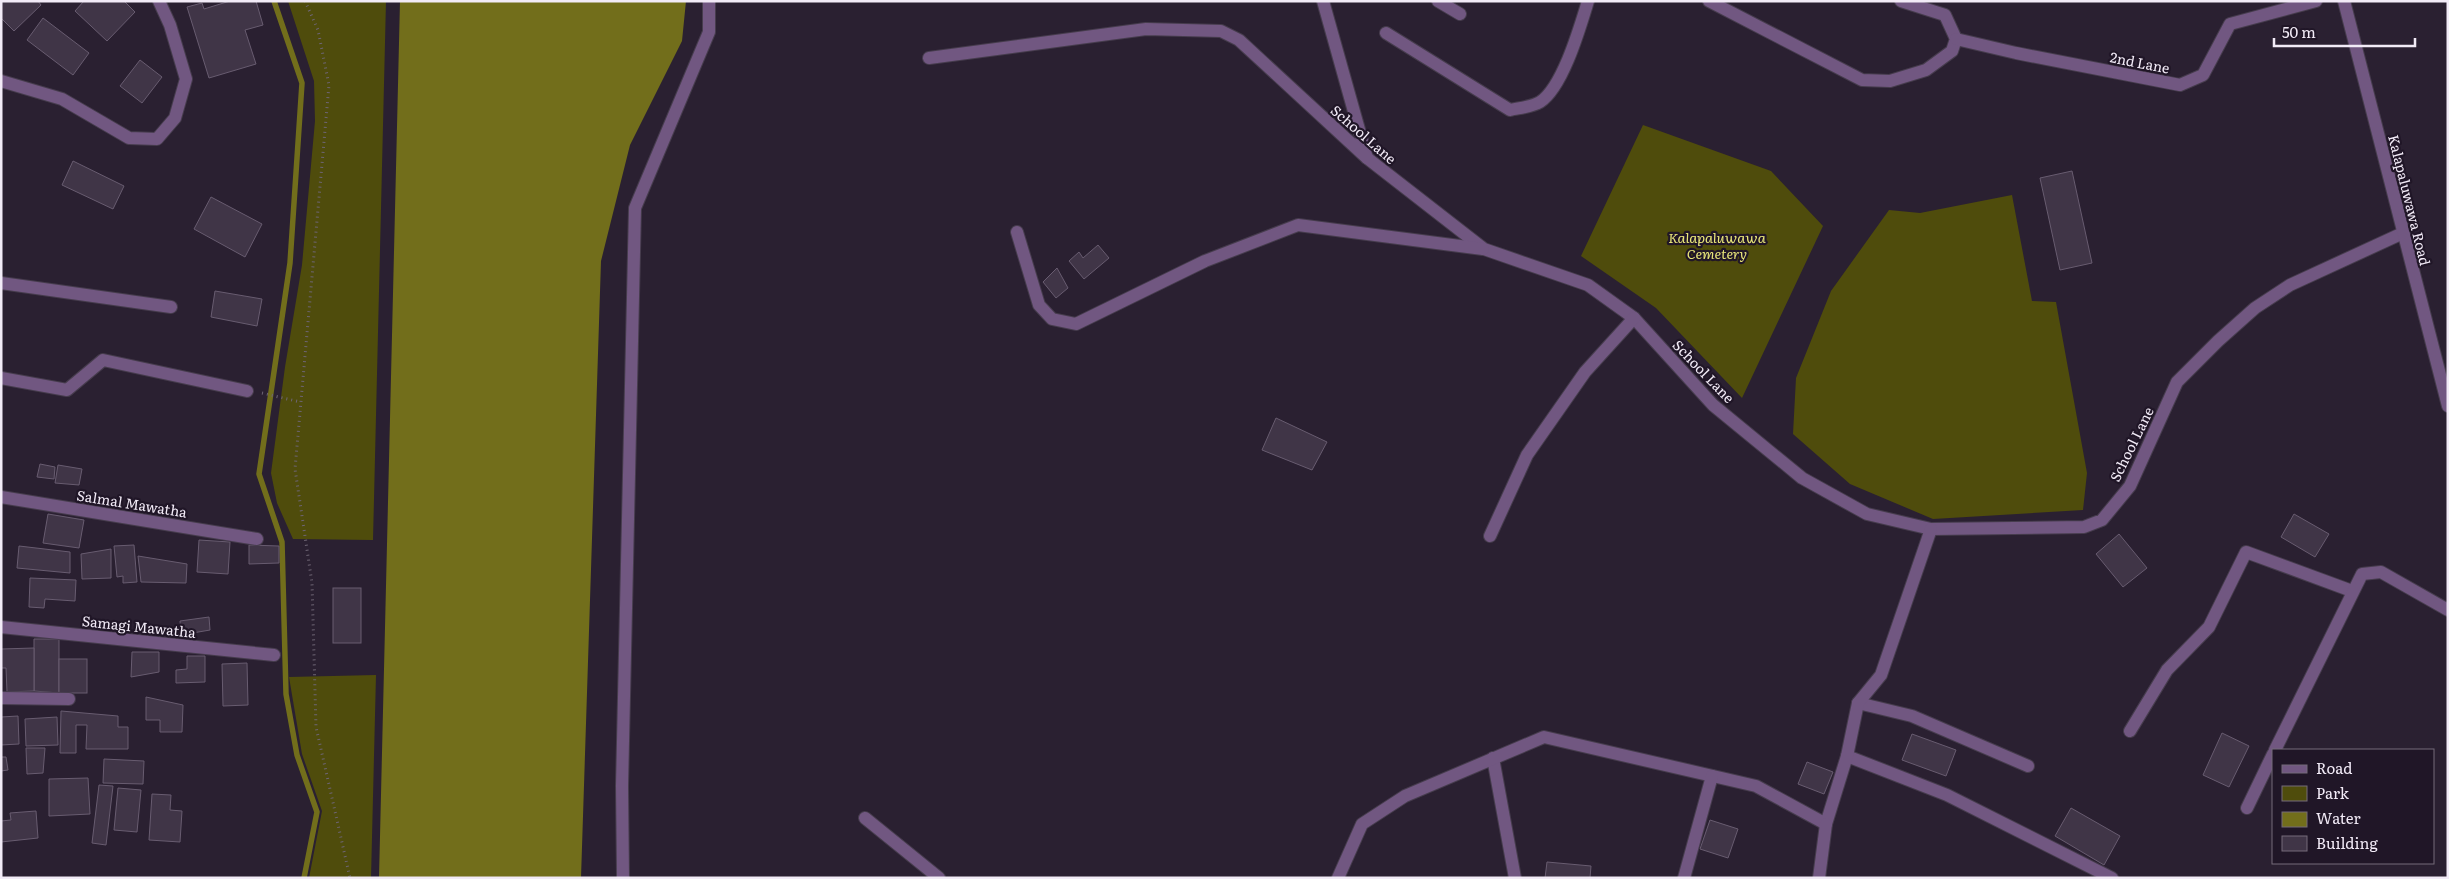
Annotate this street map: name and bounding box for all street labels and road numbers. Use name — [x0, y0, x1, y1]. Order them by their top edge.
street label: 2nd Lane — [2108, 46, 2172, 78]
street label: School Lane — [1327, 100, 1401, 168]
street label: Kalapaluwawa Road — [2384, 132, 2436, 268]
street label: School Lane — [1669, 335, 1739, 407]
street label: School Lane — [2104, 403, 2158, 485]
street label: Salmal Mawatha — [75, 484, 189, 522]
street label: Samagi Mawatha — [81, 610, 197, 642]

